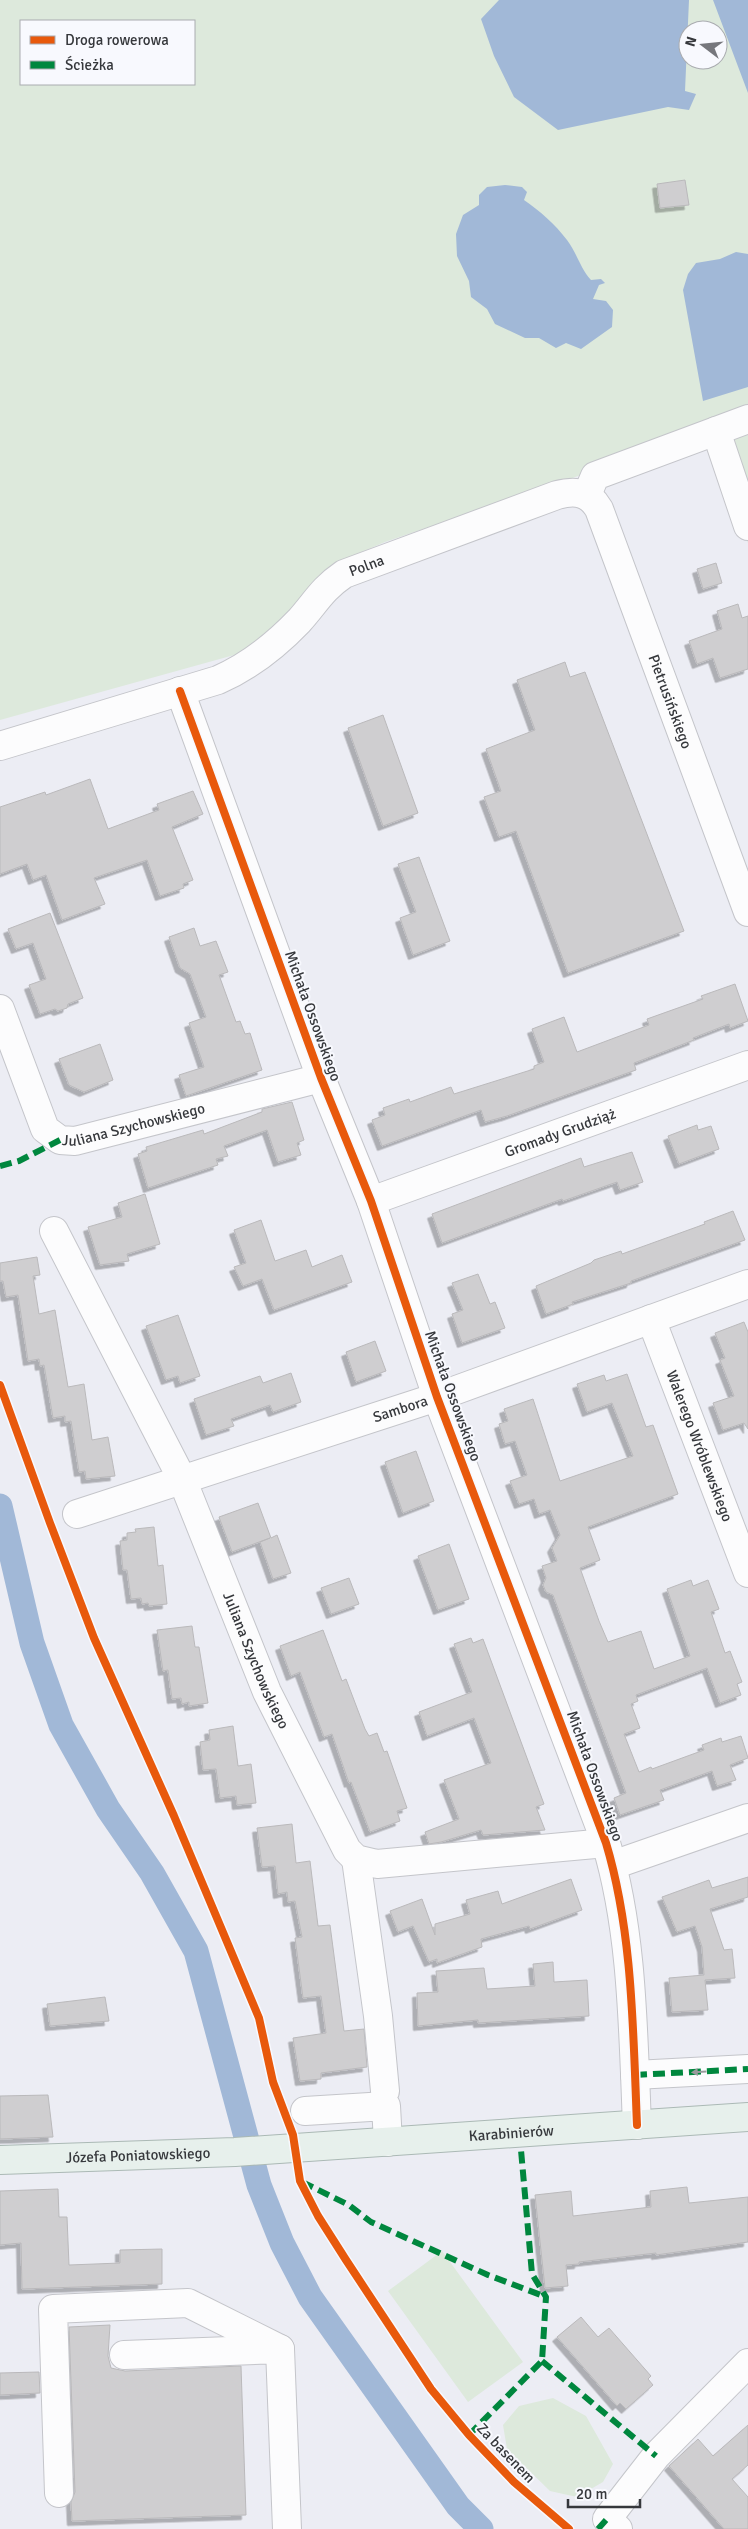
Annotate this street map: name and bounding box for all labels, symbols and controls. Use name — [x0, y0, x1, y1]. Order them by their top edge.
legend — [20, 20, 195, 85]
north arrow — [678, 20, 728, 70]
text: Droga rowerowa — [65, 31, 169, 49]
text: N — [681, 35, 700, 49]
text: Ścieżka — [65, 55, 114, 74]
street label: Polna — [346, 551, 387, 580]
street label: Pietrusińskiego — [645, 652, 696, 751]
street label: Michała Ossowskiego — [281, 948, 345, 1084]
street label: Juliana Szychowskiego — [61, 1099, 207, 1150]
street label: Gromady Grudziąż — [502, 1104, 618, 1161]
street label: Michała Ossowskiego — [421, 1328, 485, 1464]
street label: Walerego Wróblewskiego — [662, 1368, 737, 1524]
street label: Sambora — [371, 1392, 430, 1426]
street label: Juliana Szychowskiego — [219, 1589, 293, 1732]
street label: Michała Ossowskiego — [563, 1708, 627, 1844]
one-way arrow — [691, 2068, 707, 2076]
street label: Karabinierów — [468, 2121, 554, 2145]
street label: Józefa Poniatowskiego — [65, 2144, 211, 2167]
street label: Za basenem — [473, 2419, 539, 2487]
scale bar — [568, 2476, 640, 2508]
text: 20 m — [576, 2485, 607, 2503]

